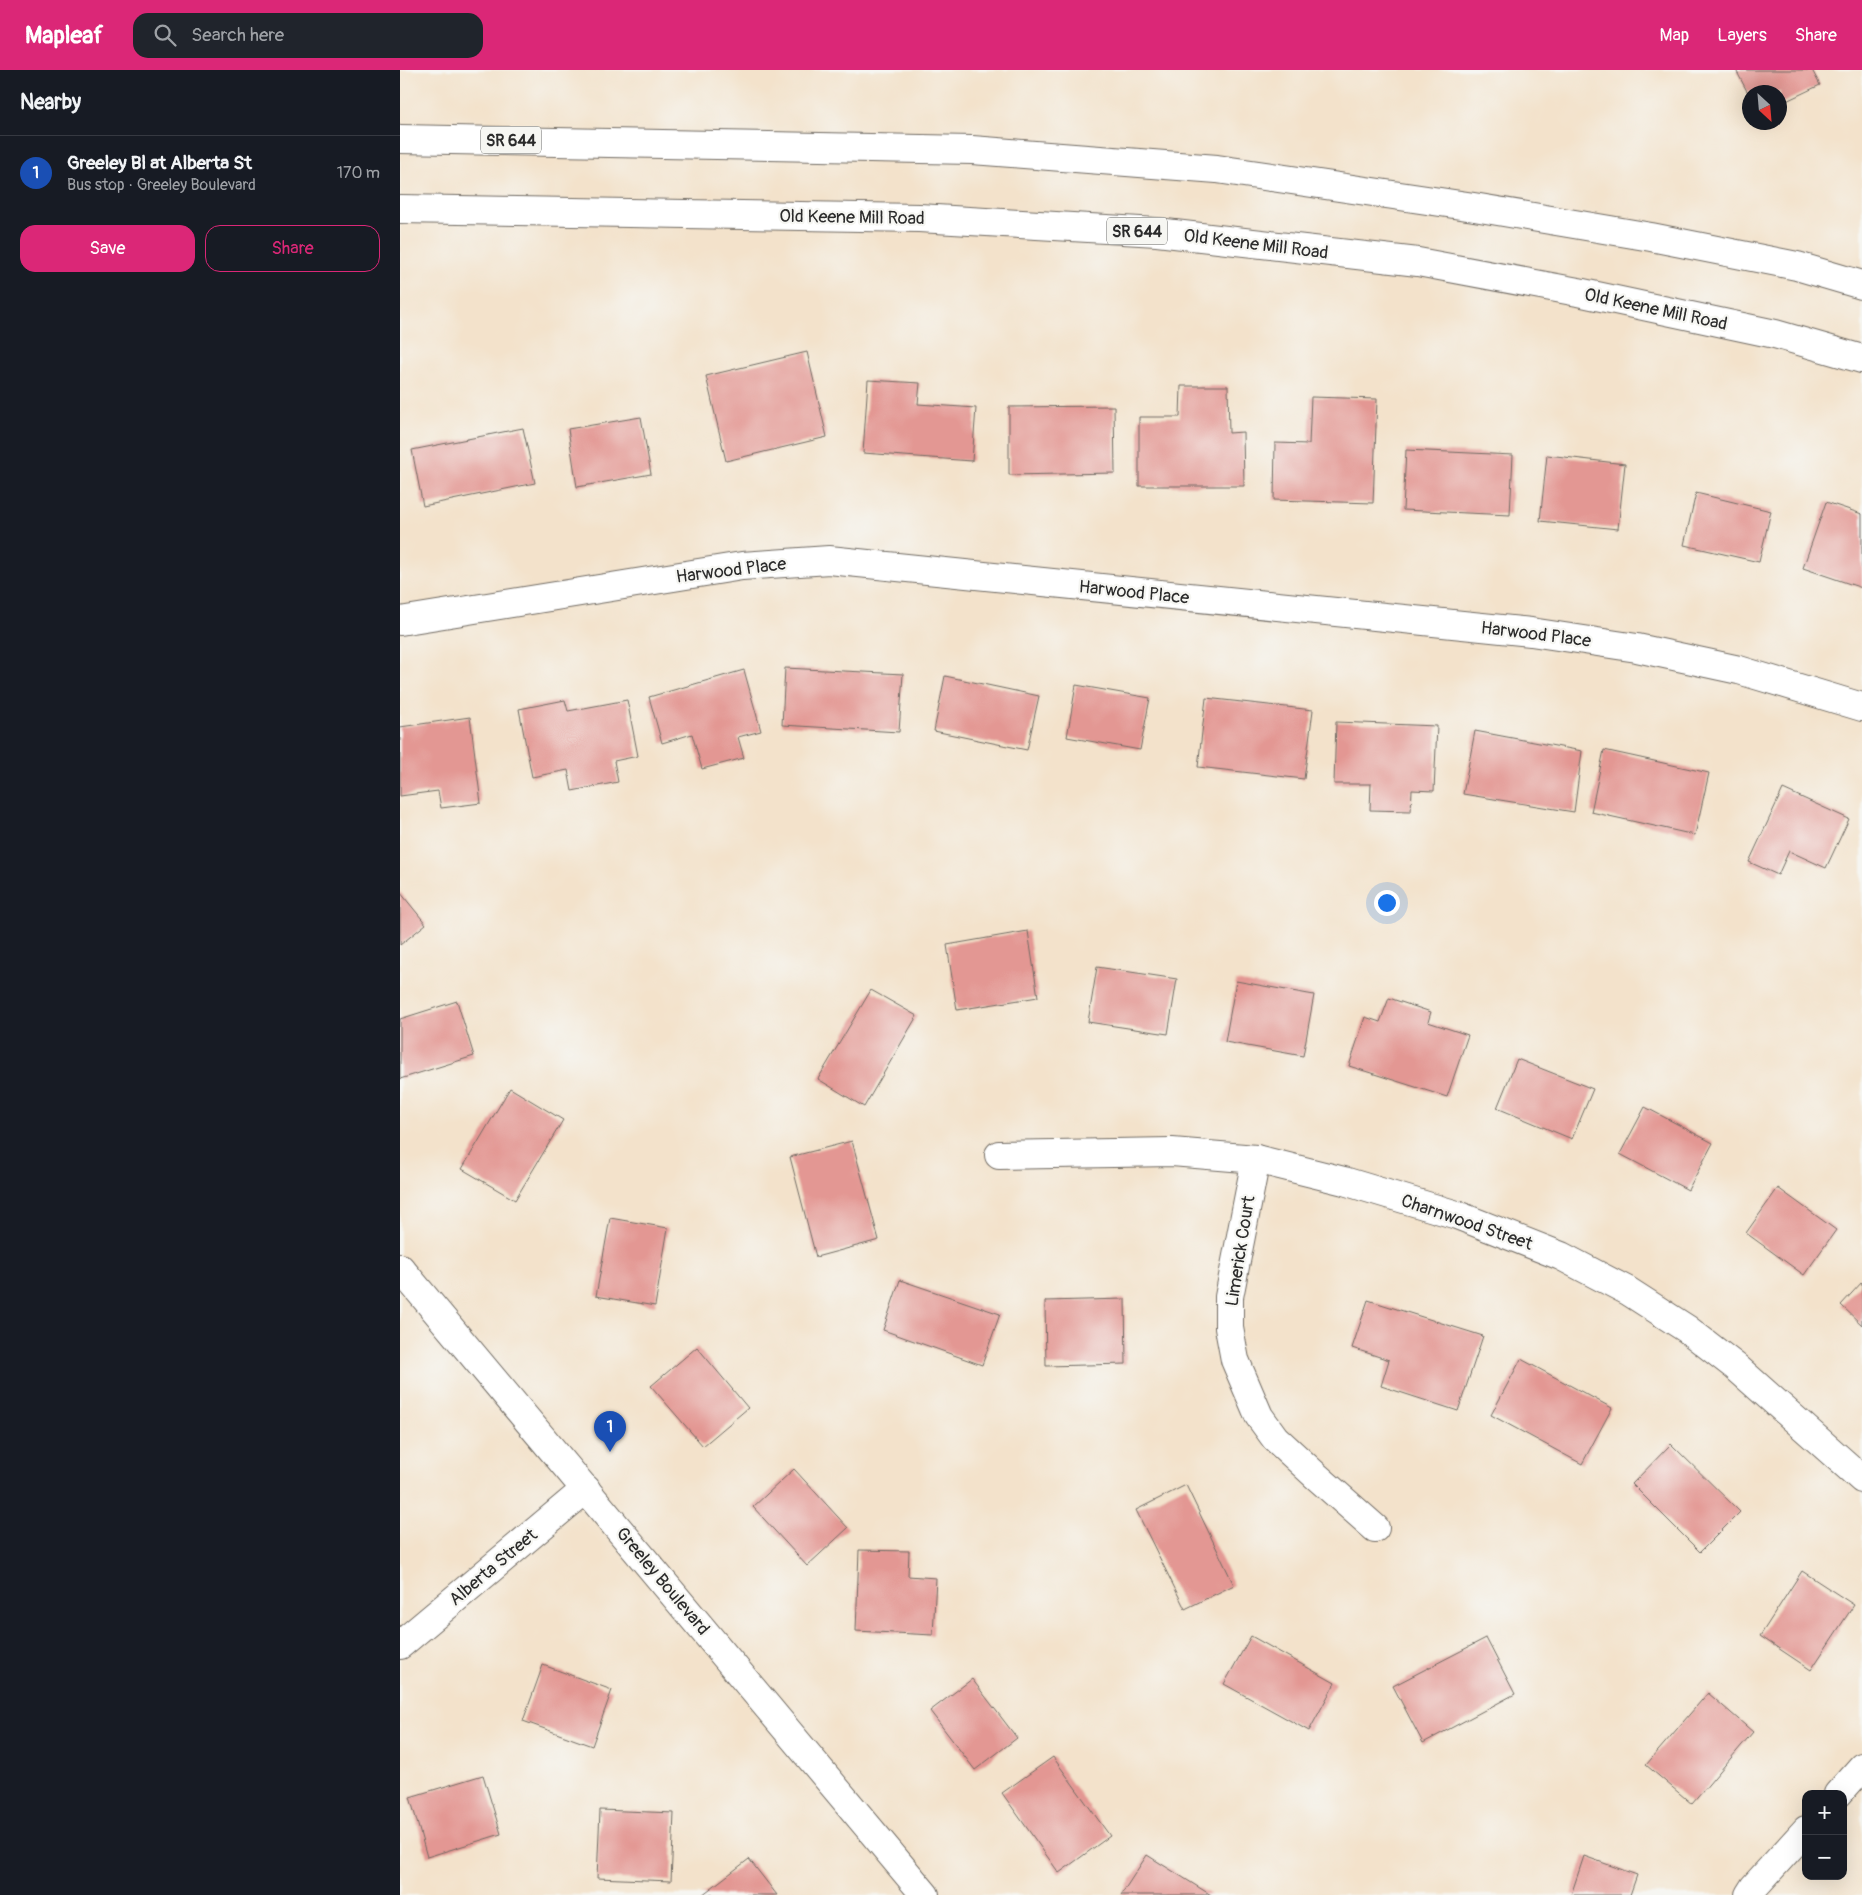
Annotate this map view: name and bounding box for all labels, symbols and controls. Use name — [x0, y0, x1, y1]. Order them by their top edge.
search box — [133, 13, 483, 58]
text: Mapleaf — [25, 21, 103, 50]
icon: search — [151, 21, 179, 49]
text: Search here — [191, 23, 284, 47]
text: Map — [1660, 24, 1689, 47]
text: Layers — [1717, 24, 1767, 47]
text: Share — [1795, 24, 1837, 47]
north arrow — [1742, 85, 1787, 130]
text: Nearby — [20, 89, 81, 116]
road number: SR 644 — [481, 126, 541, 154]
text: Greeley Bl at Alberta St — [67, 151, 252, 175]
text: 1 — [33, 163, 39, 183]
text: 170 m — [337, 163, 380, 183]
text: Bus stop · Greeley Boulevard — [67, 175, 256, 195]
street label: Old Keene Mill Road — [779, 205, 925, 230]
road number: SR 644 — [1107, 218, 1167, 245]
street label: Old Keene Mill Road — [1182, 224, 1330, 265]
button: Save — [20, 225, 195, 272]
button: Share — [205, 225, 380, 272]
street label: Old Keene Mill Road — [1582, 283, 1729, 336]
street label: Harwood Place — [675, 552, 788, 589]
street label: Harwood Place — [1078, 575, 1190, 610]
street label: Harwood Place — [1479, 616, 1593, 653]
your location — [1374, 890, 1400, 916]
street label: Charnwood Street — [1398, 1189, 1536, 1256]
street label: Limerick Court — [1220, 1193, 1261, 1308]
pin: 1 — [594, 1411, 626, 1452]
street label: Alberta Street — [444, 1523, 543, 1611]
street label: Greeley Boulevard — [611, 1523, 714, 1640]
map controls — [1802, 1790, 1847, 1880]
button: + — [1802, 1790, 1847, 1835]
button: − — [1802, 1835, 1847, 1880]

